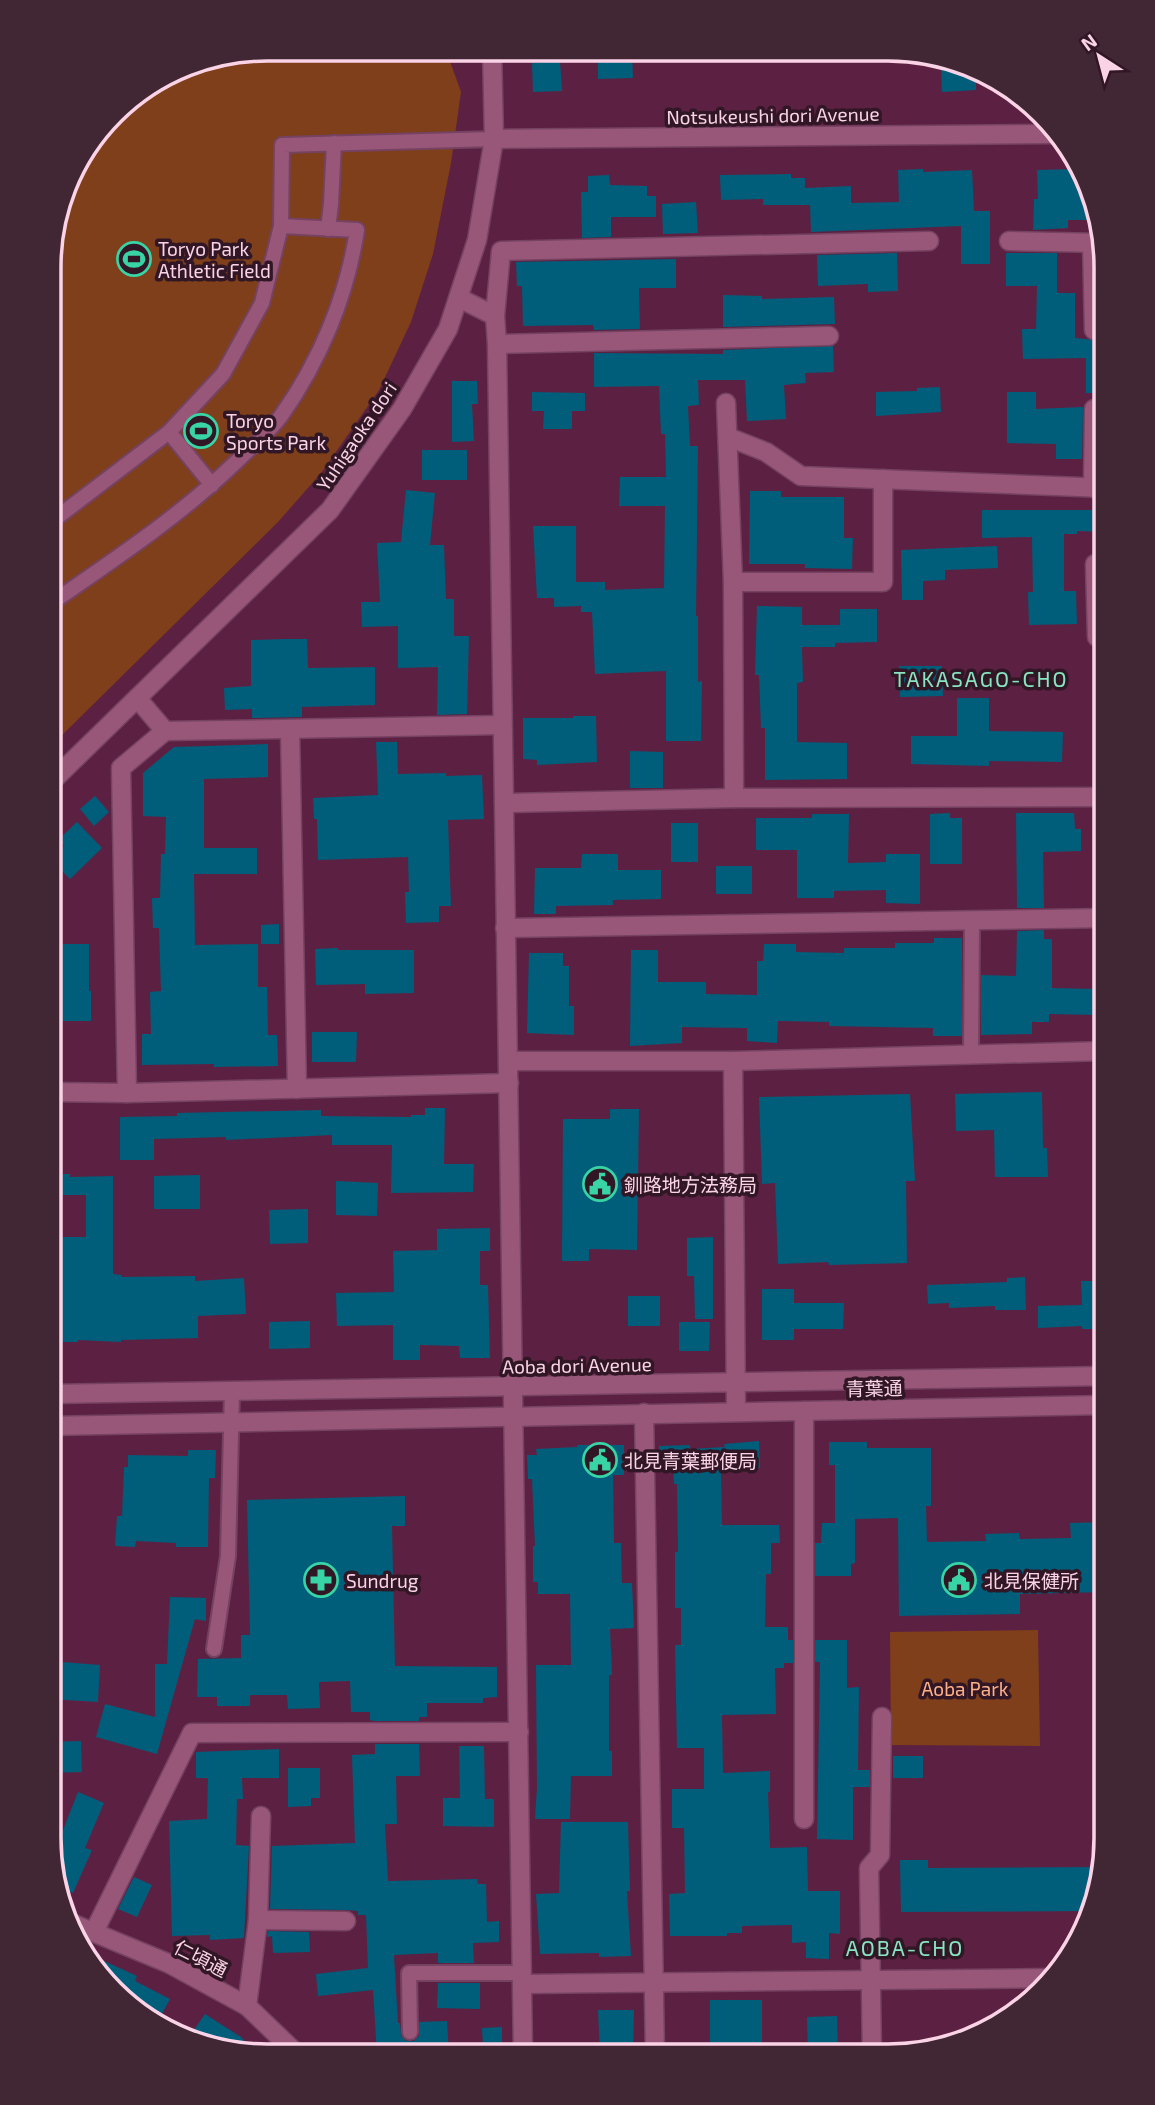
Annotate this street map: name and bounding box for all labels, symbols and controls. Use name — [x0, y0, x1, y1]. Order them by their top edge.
north arrow — [1064, 21, 1134, 91]
text: N — [1076, 29, 1101, 55]
street label: Notsukeushi dori Avenue — [666, 102, 880, 128]
place label: Toryo Park Athletic Field — [158, 237, 271, 282]
sports icon: Toryo Park Athletic Field — [115, 240, 153, 278]
street label: Yuhigaoka dori — [311, 377, 401, 495]
place label: Toryo Sports Park — [226, 409, 326, 454]
sports icon: Toryo Sports Park — [182, 412, 220, 450]
district label: TAKASAGO-CHO — [894, 666, 1068, 691]
public building icon: 釧路地方法務局 — [581, 1165, 619, 1203]
place label: 釧路地方法務局 — [624, 1173, 757, 1196]
street label: Aoba dori Avenue — [502, 1352, 652, 1378]
street label: 青葉通 — [845, 1376, 903, 1400]
public building icon: 北見青葉郵便局 — [581, 1441, 619, 1479]
place label: 北見青葉郵便局 — [624, 1449, 757, 1472]
pharmacy icon: Sundrug — [302, 1561, 340, 1599]
public building icon: 北見保健所 — [940, 1561, 978, 1599]
place label: Sundrug — [346, 1569, 419, 1592]
place label: 北見保健所 — [984, 1569, 1079, 1592]
park label: Aoba Park — [922, 1677, 1009, 1700]
street label: 仁頃通 — [170, 1935, 232, 1981]
district label: AOBA-CHO — [846, 1935, 964, 1960]

